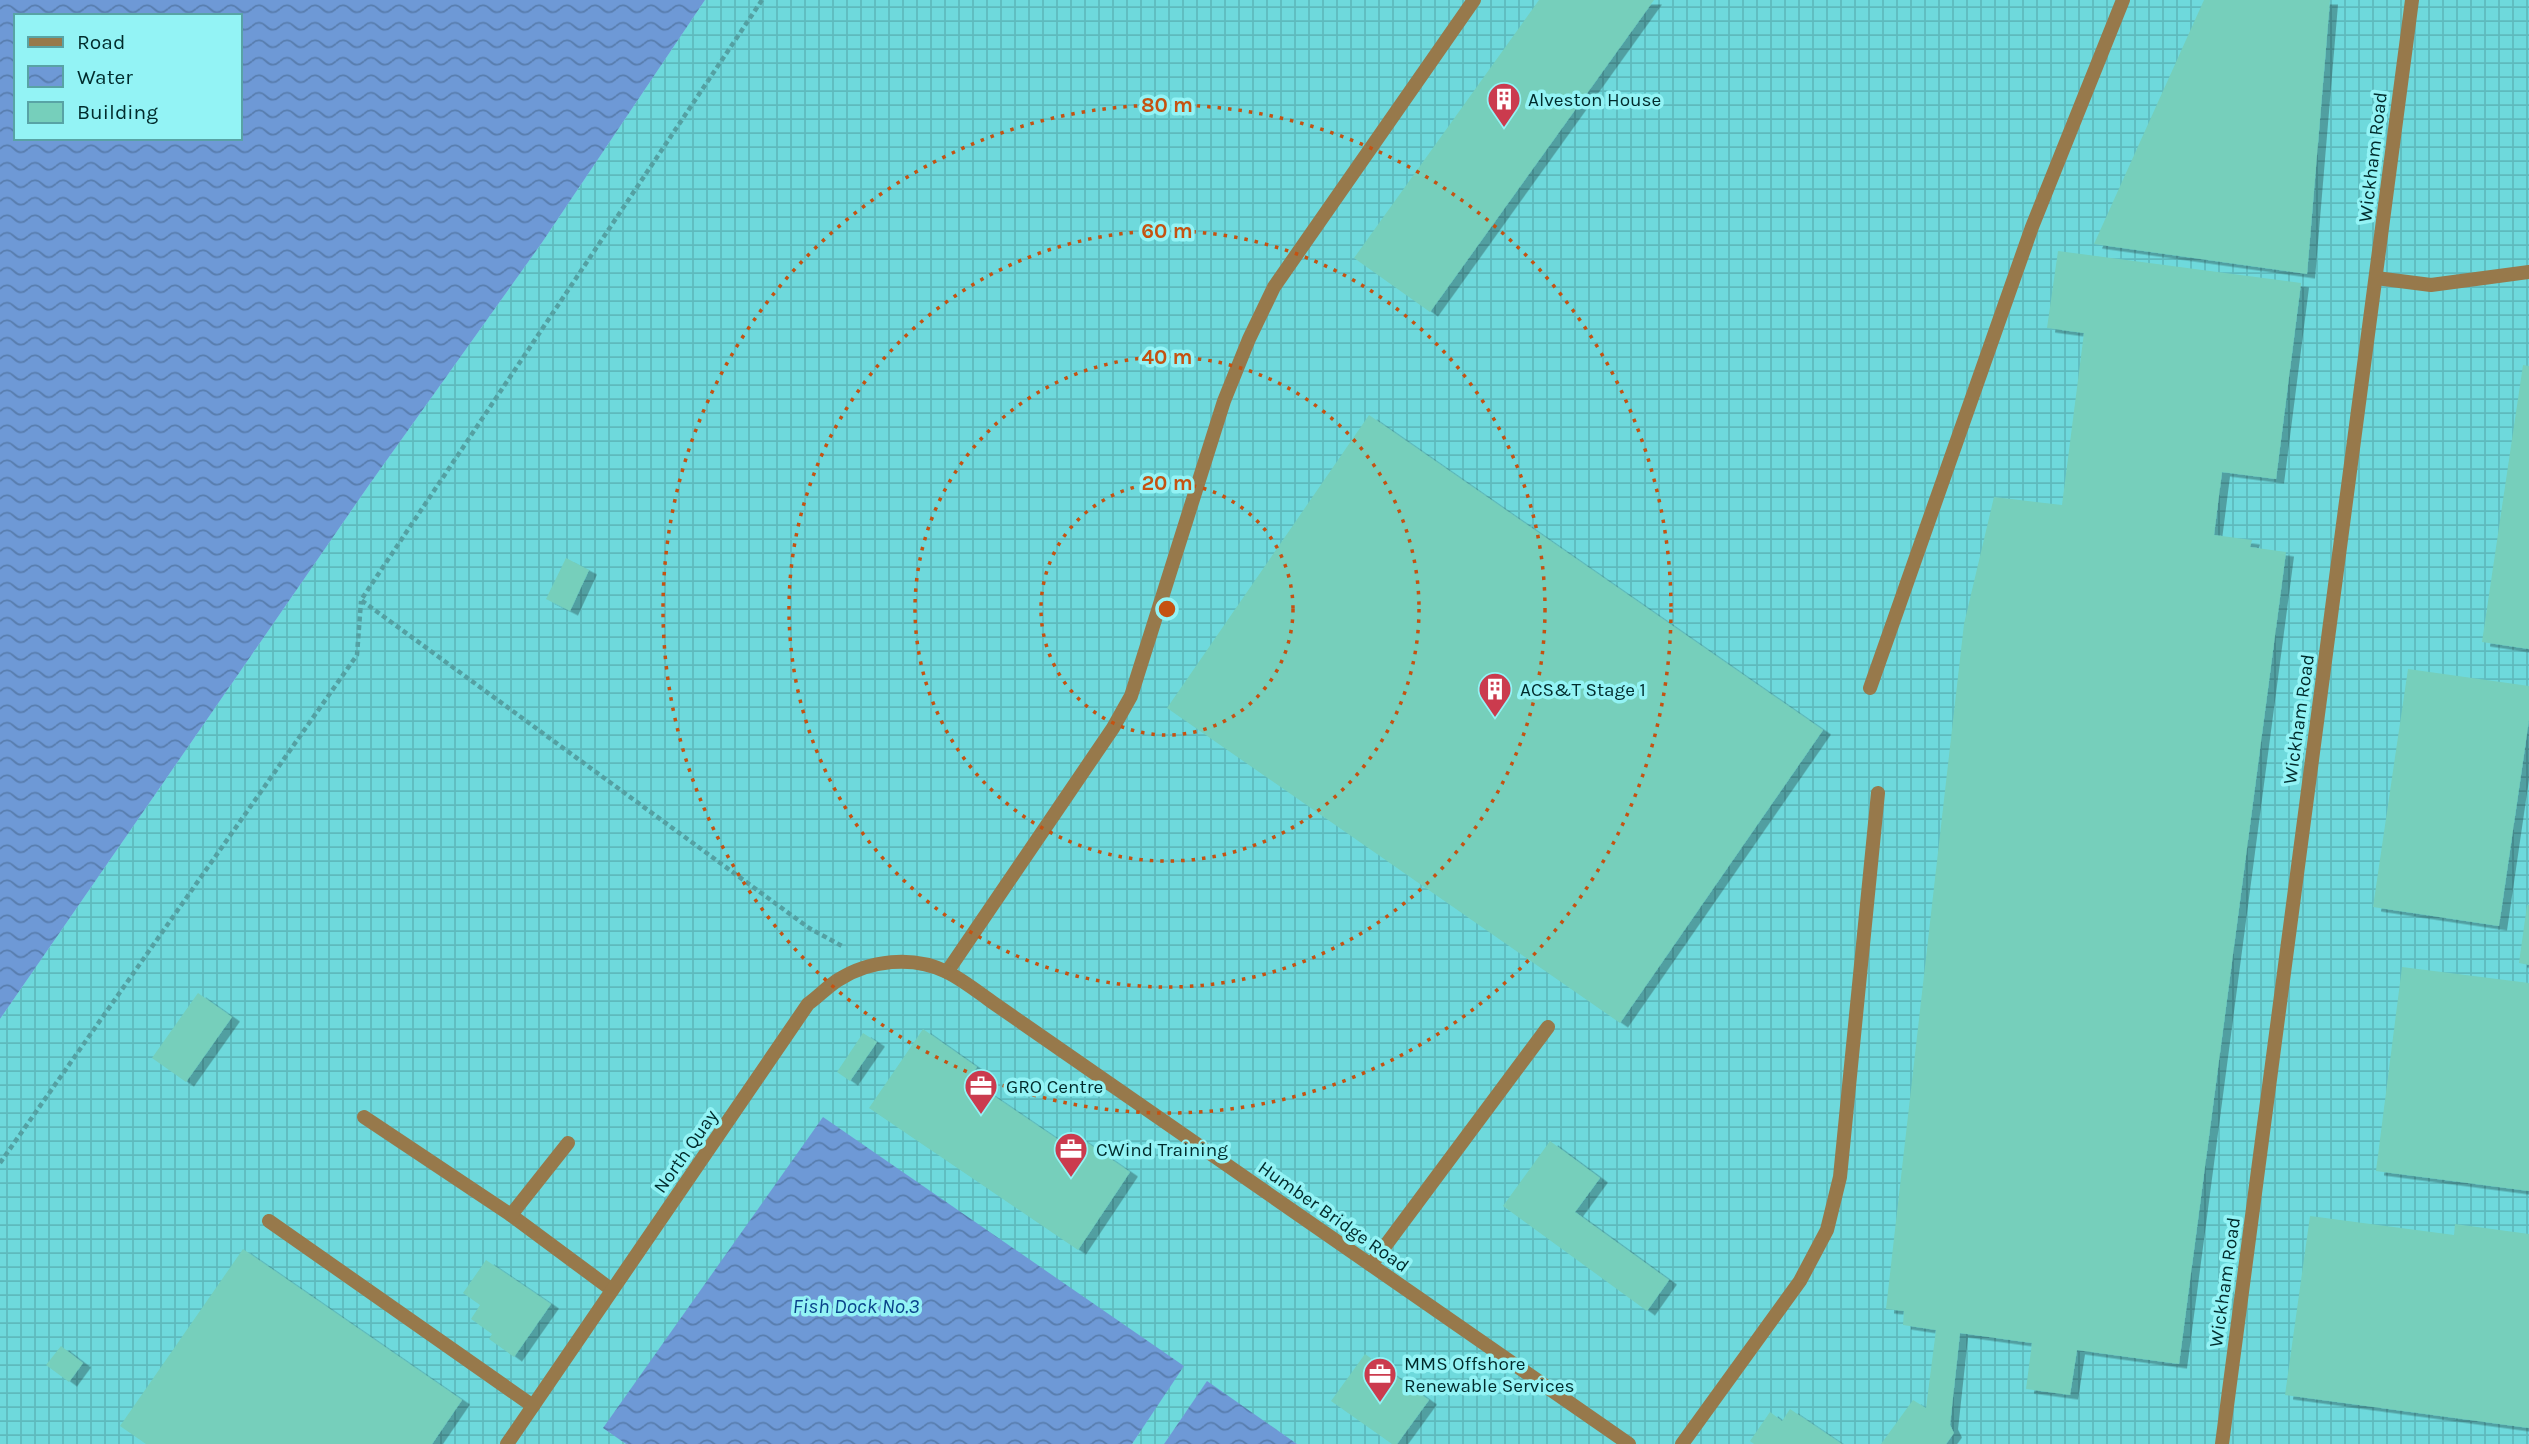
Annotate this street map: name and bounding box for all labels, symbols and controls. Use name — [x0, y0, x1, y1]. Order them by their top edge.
legend — [14, 14, 242, 140]
text: Road — [77, 30, 125, 54]
text: Water — [77, 65, 133, 89]
building icon: Alveston House — [1485, 80, 1523, 129]
place label: Alveston House — [1528, 89, 1661, 111]
street label: Wickham Road — [2354, 91, 2392, 224]
text: 80 m — [1141, 93, 1193, 117]
text: Building — [77, 100, 158, 124]
text: 60 m — [1141, 219, 1193, 243]
text: 40 m — [1141, 345, 1193, 369]
text: 20 m — [1141, 471, 1193, 495]
centre of rings — [1155, 597, 1179, 621]
street label: Wickham Road — [2279, 653, 2319, 786]
building icon: ACS&T Stage 1 — [1476, 670, 1514, 719]
place label: ACS&T Stage 1 — [1520, 679, 1646, 701]
office icon: GRO Centre — [962, 1067, 1000, 1116]
place label: GRO Centre — [1006, 1076, 1103, 1098]
street label: North Quay — [649, 1106, 723, 1197]
office icon: CWind Training — [1052, 1130, 1090, 1179]
place label: CWind Training — [1096, 1139, 1228, 1161]
street label: Humber Bridge Road — [1254, 1157, 1413, 1277]
street label: Wickham Road — [2205, 1216, 2245, 1349]
water label: Fish Dock No.3 — [793, 1294, 919, 1318]
place label: MMS Offshore Renewable Services — [1404, 1353, 1575, 1397]
office icon: MMS Offshore Renewable Services — [1361, 1355, 1399, 1404]

